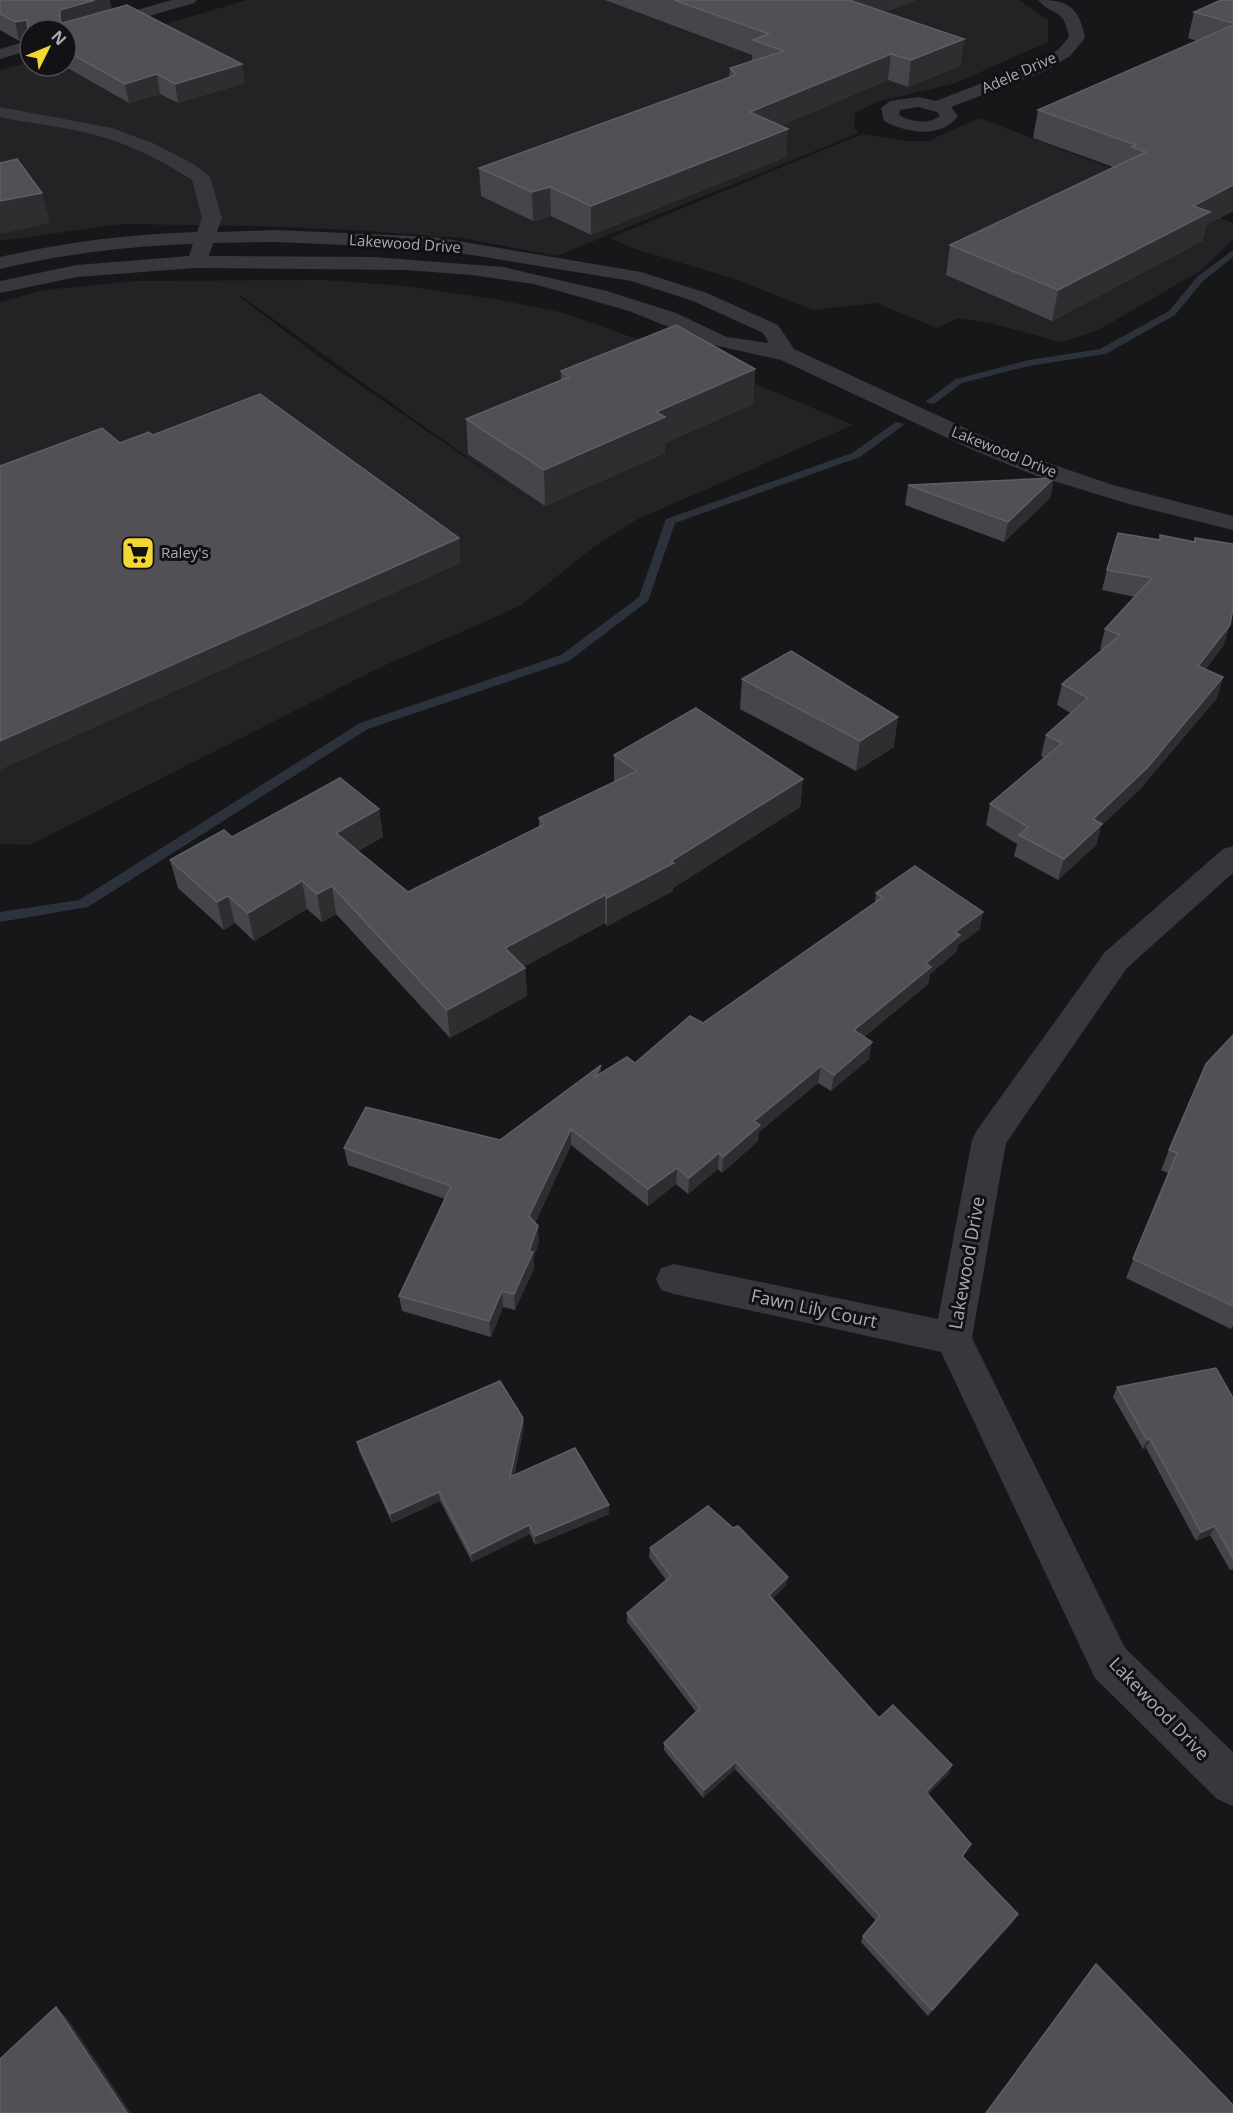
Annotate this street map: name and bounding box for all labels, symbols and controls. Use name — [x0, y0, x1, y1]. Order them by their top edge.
north arrow — [18, 18, 78, 78]
text: N — [46, 26, 71, 50]
street label: Adele Drive — [978, 47, 1059, 97]
street label: Lakewood Drive — [349, 229, 462, 257]
street label: Lakewood Drive — [949, 421, 1060, 481]
supermarket icon: Raley's — [120, 535, 156, 571]
place label: Raley's — [161, 542, 209, 562]
street label: Lakewood Drive — [943, 1195, 989, 1331]
street label: Fawn Lily Court — [749, 1283, 879, 1333]
street label: Lakewood Drive — [1104, 1652, 1215, 1765]

